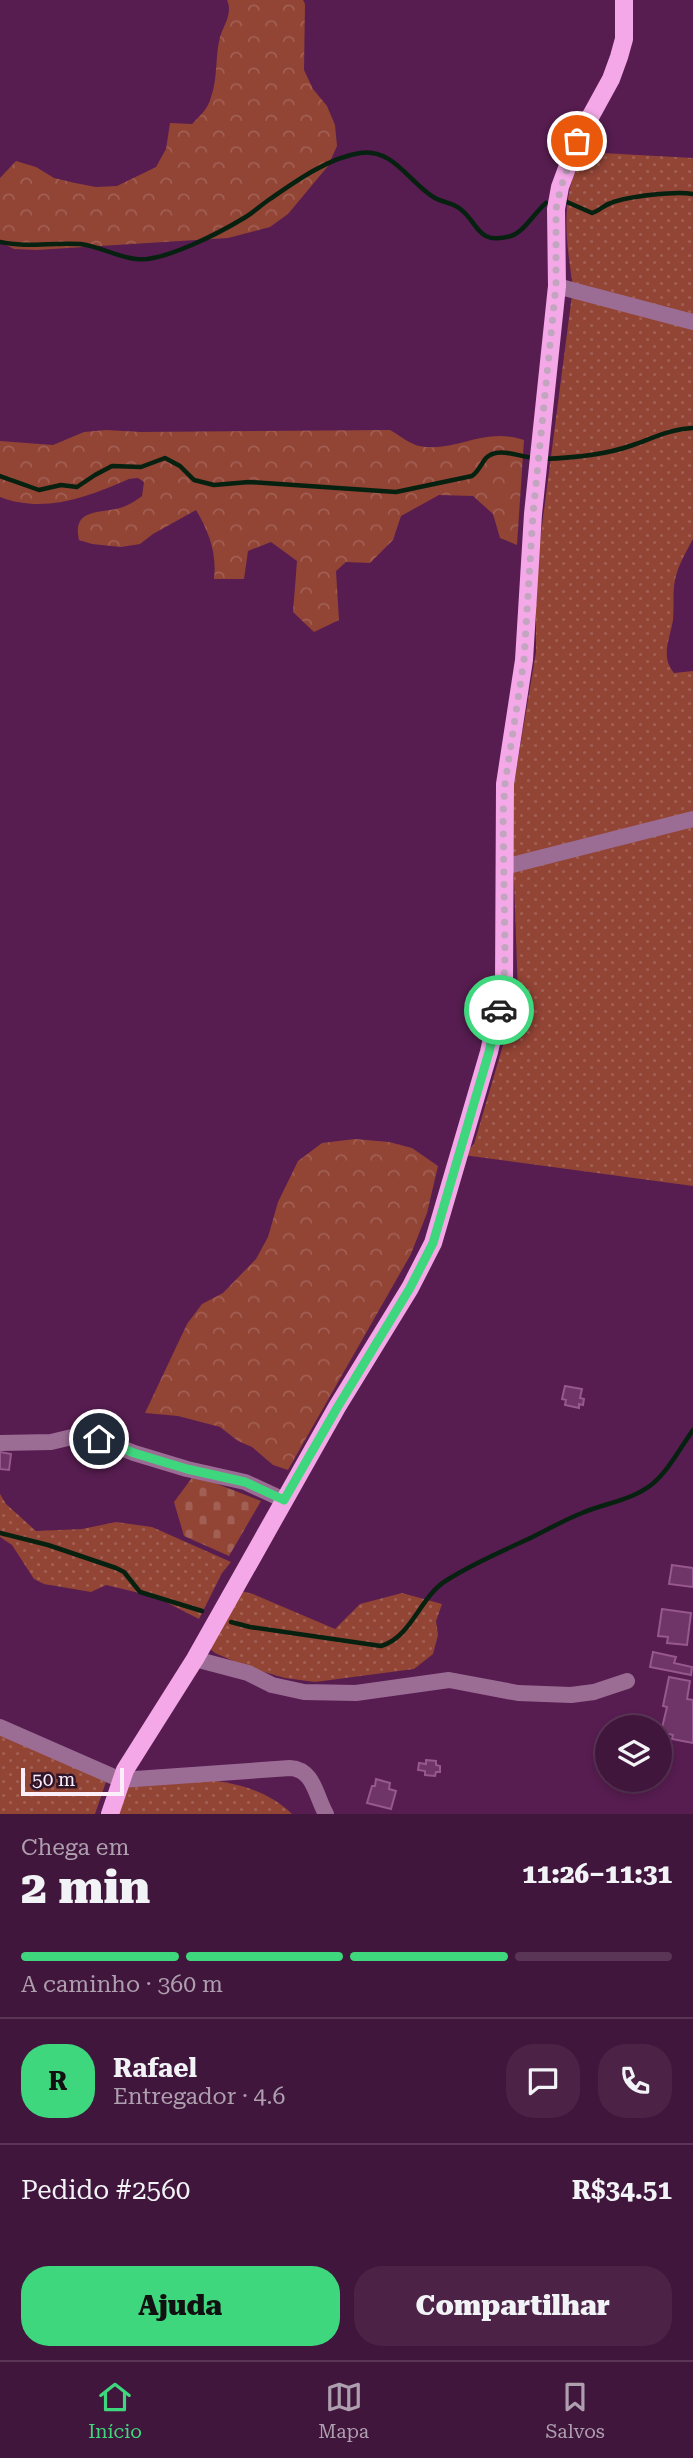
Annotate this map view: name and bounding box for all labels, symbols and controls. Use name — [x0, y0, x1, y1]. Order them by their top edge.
pin — [547, 111, 607, 171]
icon: bag — [558, 122, 596, 160]
courier — [464, 975, 534, 1045]
icon: car — [480, 991, 518, 1029]
pin — [69, 1409, 129, 1469]
icon: home — [80, 1420, 118, 1458]
map controls — [595, 1715, 672, 1792]
button: layers — [595, 1715, 672, 1792]
scale bar — [21, 1765, 124, 1797]
text: 50 m — [32, 1768, 75, 1791]
text: Chega em — [21, 1834, 129, 1861]
text: 11:26–11:31 — [522, 1859, 672, 1889]
text: 2 min — [21, 1860, 150, 1914]
text: A caminho · 360 m — [21, 1971, 223, 1998]
button: chat — [506, 2044, 580, 2118]
button: phone — [598, 2044, 672, 2118]
text: Rafael — [113, 2053, 197, 2083]
text: R — [48, 2066, 68, 2096]
text: Entregador · 4.6 — [113, 2083, 285, 2110]
text: Pedido #2560 — [21, 2175, 190, 2205]
text: R$34.51 — [572, 2175, 672, 2205]
button: Ajuda — [21, 2266, 340, 2346]
button: Compartilhar — [354, 2266, 672, 2346]
tab: Início — [88, 2378, 142, 2443]
tab: Mapa — [318, 2378, 369, 2443]
tab: Salvos — [545, 2378, 605, 2443]

